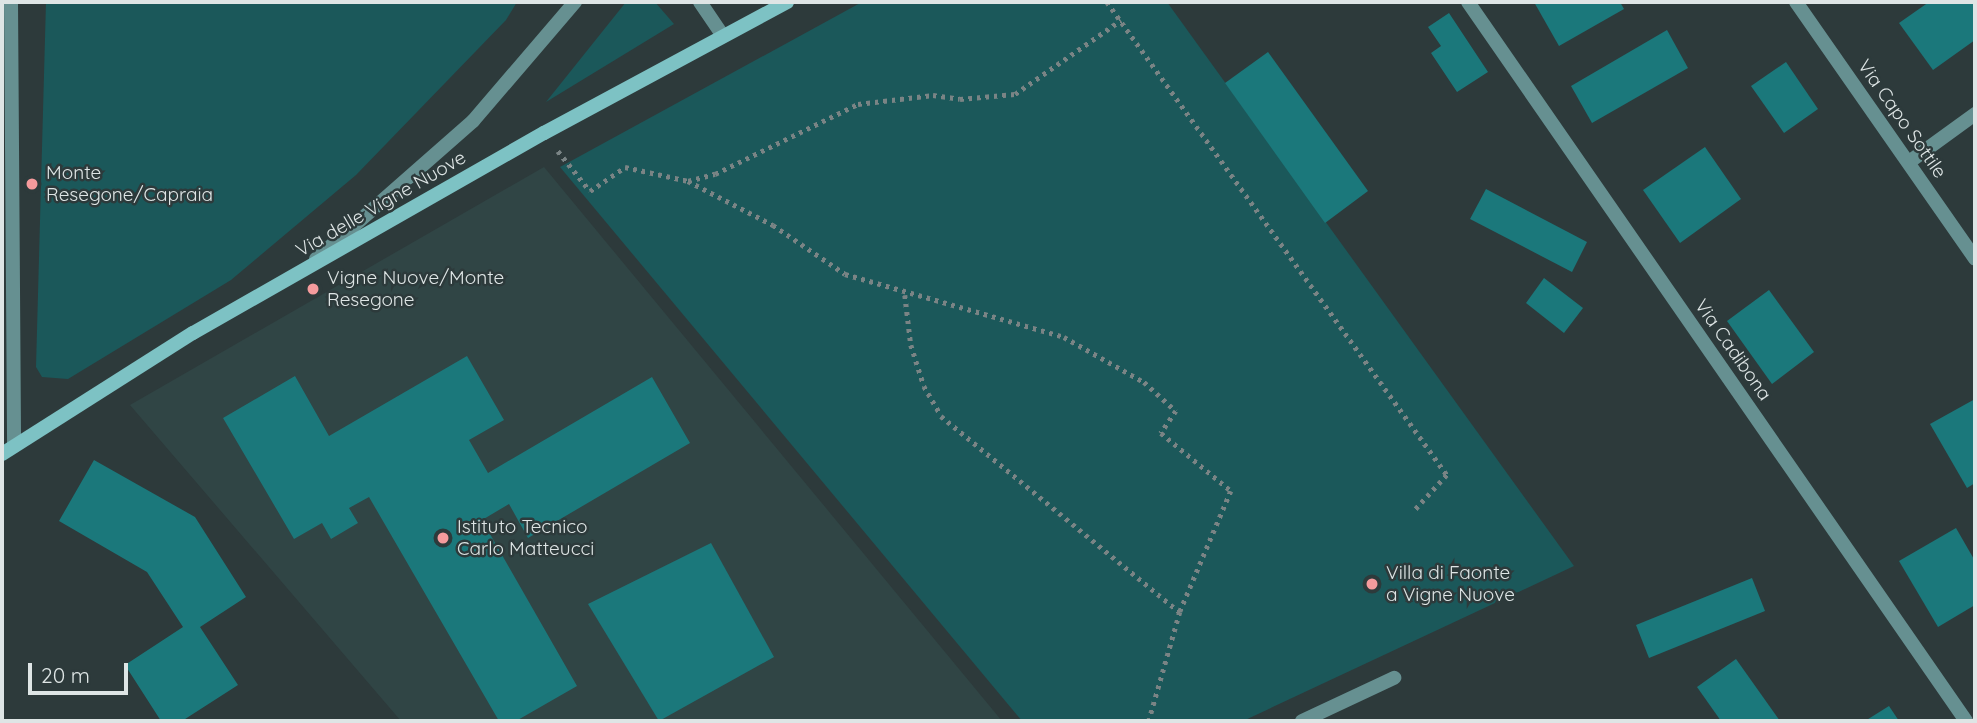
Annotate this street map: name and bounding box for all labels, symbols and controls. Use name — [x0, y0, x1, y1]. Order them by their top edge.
street label: Via Capo Sottile — [1853, 55, 1951, 183]
street label: Via delle Vigne Nuove — [292, 146, 470, 262]
place label: Monte Resegone/Capraia — [46, 162, 213, 206]
marker: Monte Resegone/Capraia — [24, 176, 40, 192]
place label: Vigne Nuove/Monte Resegone — [327, 267, 504, 311]
marker: Vigne Nuove/Monte Resegone — [305, 281, 321, 297]
street label: Via Cadibona — [1690, 295, 1776, 405]
place label: Istituto Tecnico Carlo Matteucci — [457, 516, 594, 560]
marker: Istituto Tecnico Carlo Matteucci — [435, 530, 451, 546]
place label: Villa di Faonte a Vigne Nuove — [1386, 562, 1515, 606]
marker: Villa di Faonte a Vigne Nuove — [1364, 576, 1380, 592]
scale bar — [32, 650, 131, 694]
text: 20 m — [41, 662, 90, 688]

